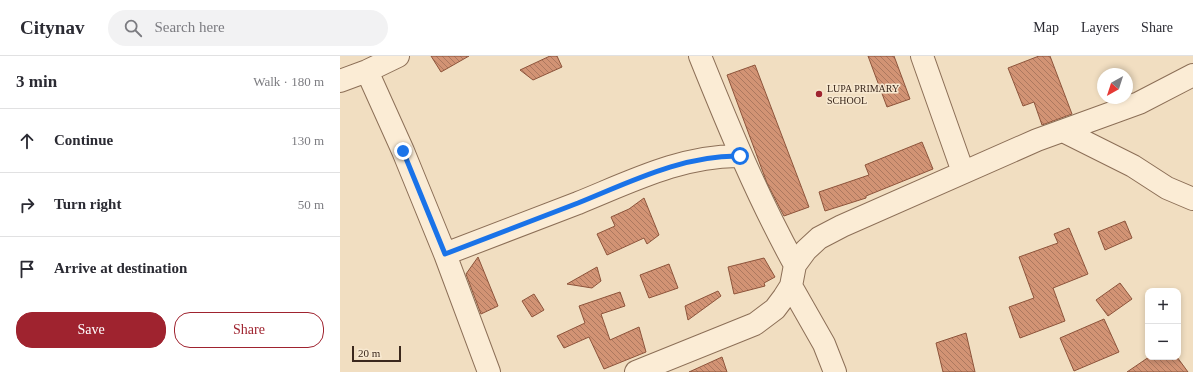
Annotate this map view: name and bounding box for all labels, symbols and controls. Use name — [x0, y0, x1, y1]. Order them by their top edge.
search box — [108, 10, 388, 46]
text: Citynav — [20, 17, 84, 38]
icon: search — [122, 17, 144, 39]
text: Search here — [154, 19, 225, 35]
text: Map — [1033, 20, 1059, 35]
text: Layers — [1081, 20, 1119, 35]
text: Share — [1141, 20, 1173, 35]
north arrow — [1097, 68, 1133, 104]
text: 3 min — [16, 72, 57, 91]
text: Walk · 180 m — [253, 74, 324, 89]
place label: LUPA PRIMARY SCHOOL — [827, 83, 899, 106]
marker: LUPA PRIMARY SCHOOL — [814, 89, 824, 99]
icon: ahead — [16, 130, 38, 152]
text: Continue — [54, 132, 113, 148]
text: 130 m — [291, 133, 324, 148]
route end — [394, 142, 412, 160]
route start — [731, 147, 749, 165]
icon: right — [16, 194, 38, 216]
text: Turn right — [54, 196, 121, 212]
text: 50 m — [298, 197, 324, 212]
icon: arrive — [16, 258, 38, 280]
text: Arrive at destination — [54, 260, 187, 276]
map controls — [1145, 288, 1181, 360]
button: + — [1145, 288, 1181, 324]
button: Save — [16, 312, 166, 348]
button: Share — [174, 312, 324, 348]
button: − — [1145, 324, 1181, 360]
scale bar — [352, 344, 401, 363]
text: 20 m — [358, 347, 380, 359]

